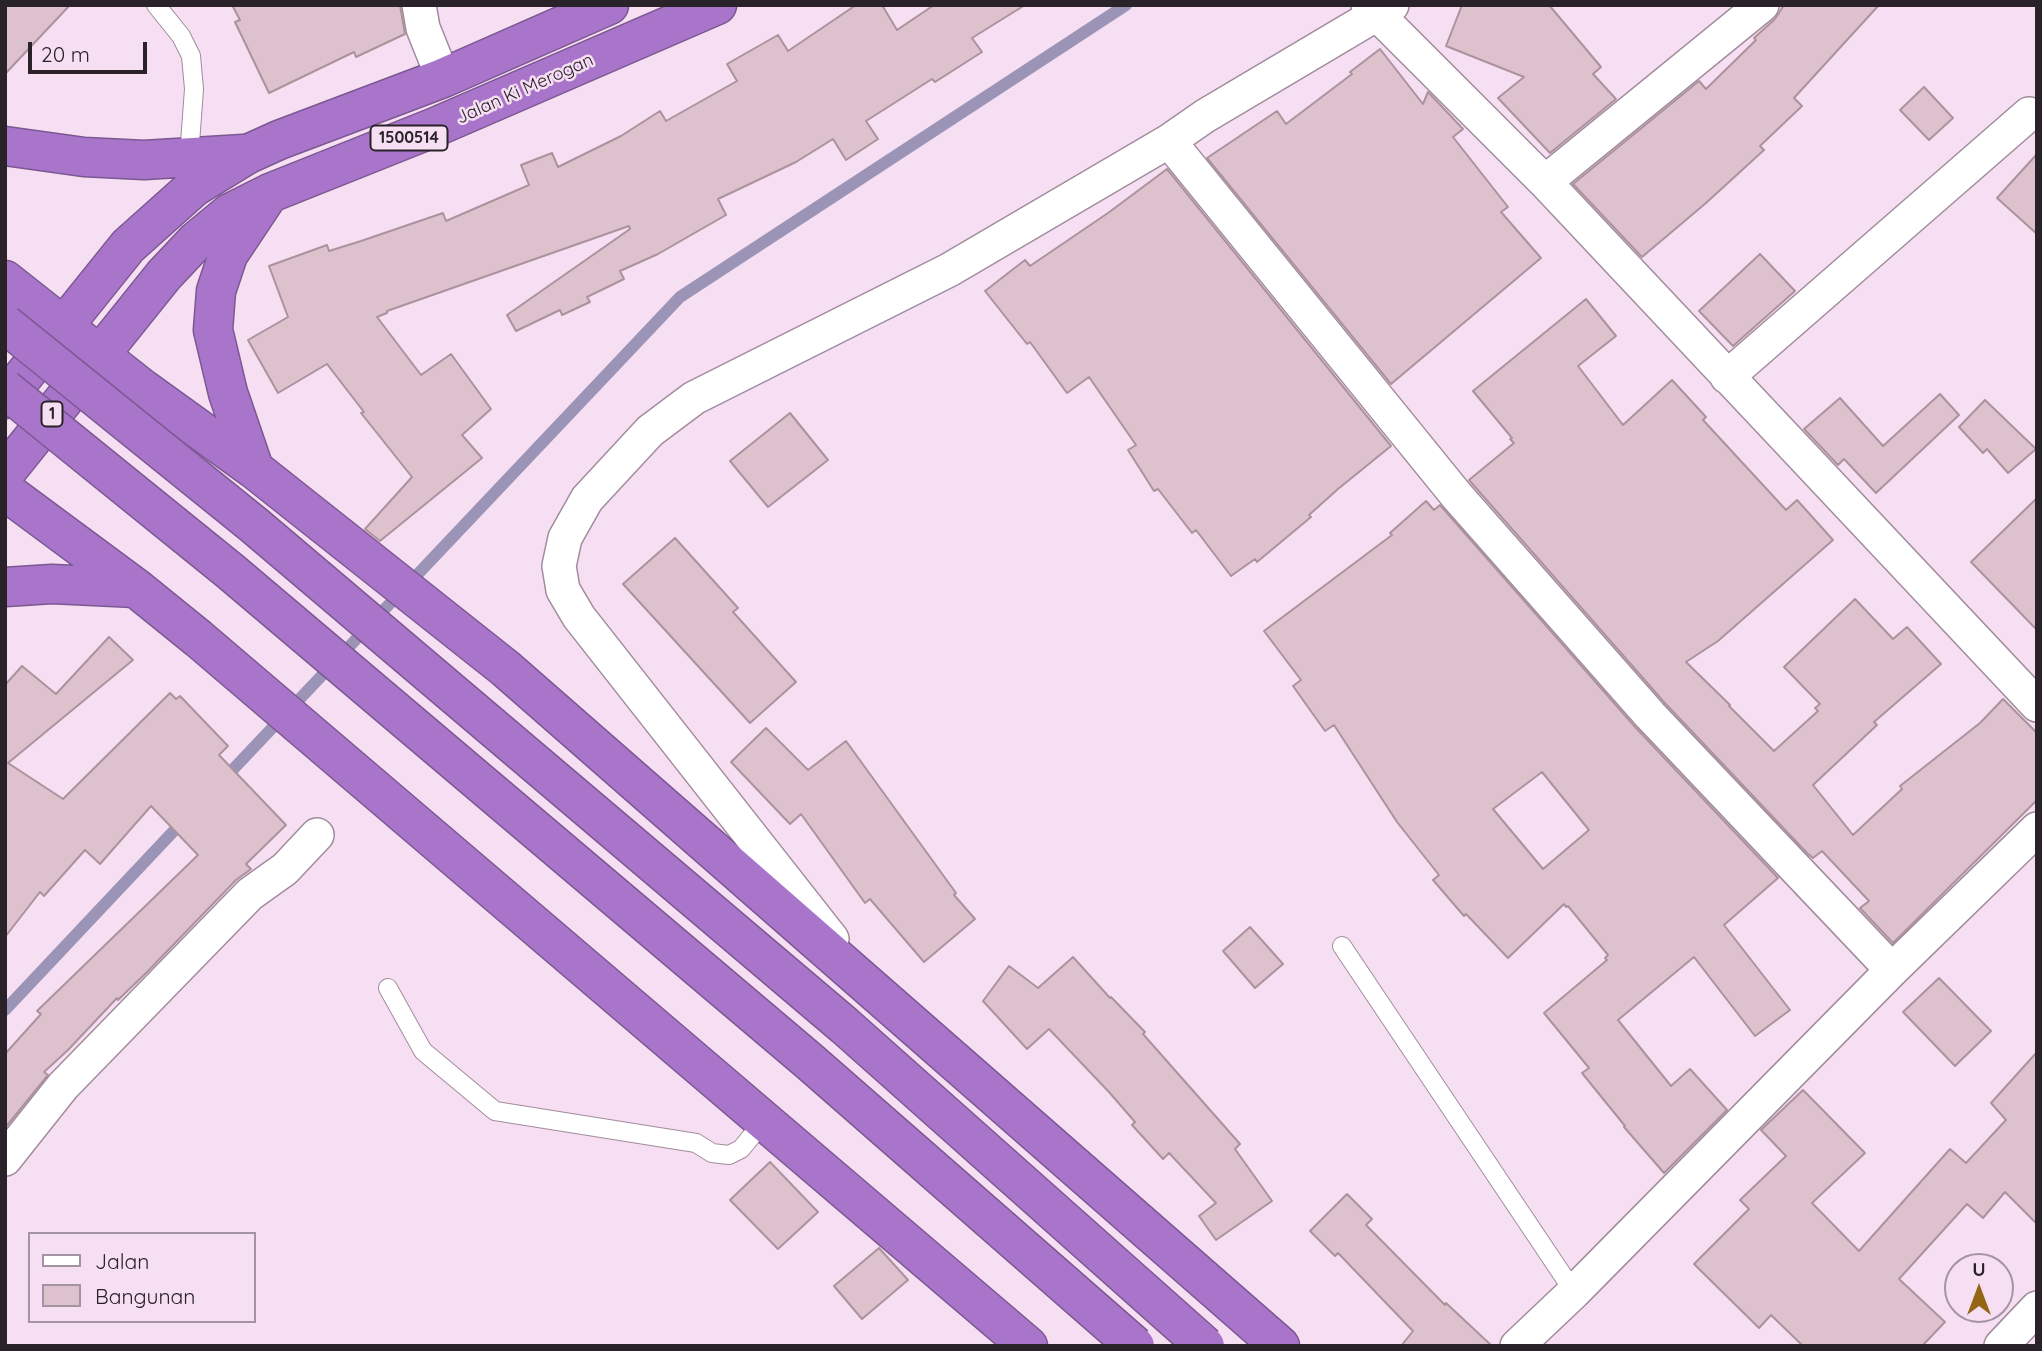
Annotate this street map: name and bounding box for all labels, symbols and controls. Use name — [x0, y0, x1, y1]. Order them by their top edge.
scale bar — [32, 28, 150, 72]
text: 20 m — [41, 41, 90, 67]
street label: Jalan Ki Merogan — [453, 49, 597, 129]
road number: 1500514 — [370, 126, 448, 150]
road number: 1 — [42, 402, 62, 426]
legend — [28, 1232, 256, 1323]
text: Jalan — [95, 1248, 149, 1274]
north arrow — [1944, 1253, 2014, 1323]
text: U — [1972, 1257, 1986, 1281]
text: Bangunan — [95, 1283, 195, 1309]

